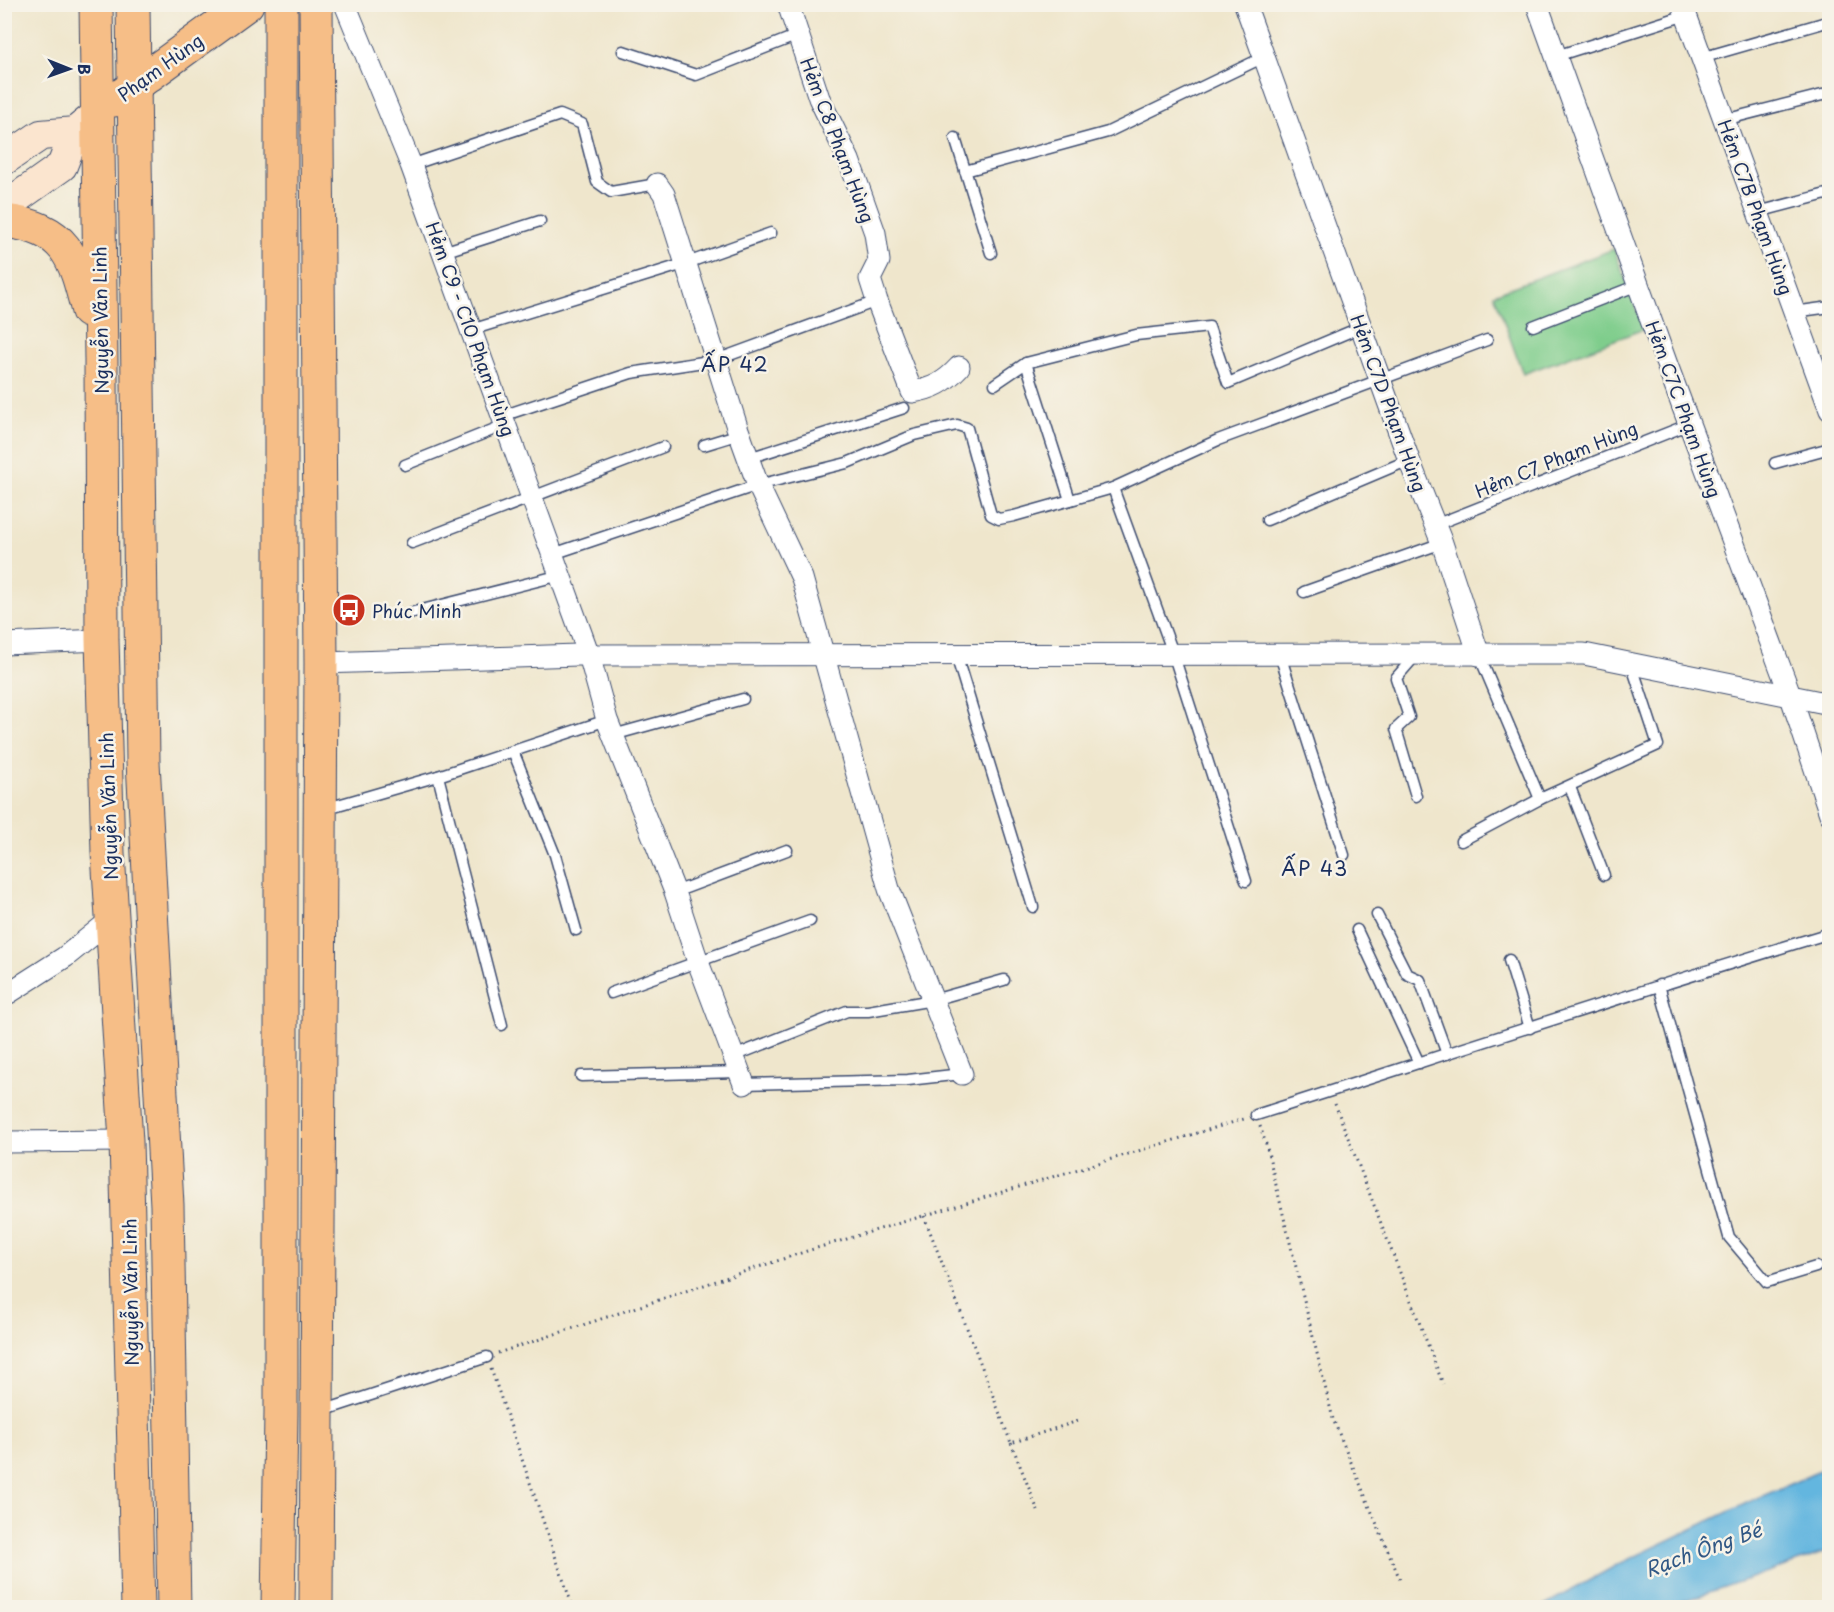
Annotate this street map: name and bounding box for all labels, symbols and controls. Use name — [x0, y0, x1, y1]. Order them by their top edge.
street label: Phạm Hùng — [112, 27, 208, 107]
north arrow — [39, 39, 99, 99]
street label: Hẻm C8 Phạm Hùng — [794, 54, 882, 226]
text: B — [73, 64, 97, 75]
street label: Hẻm C7B Phạm Hùng — [1712, 116, 1800, 298]
street label: Hẻm C9 - C10 Phạm Hùng — [420, 218, 522, 440]
street label: Nguyễn Văn Linh — [85, 246, 115, 394]
street label: Hẻm C7D Phạm Hùng — [1344, 310, 1434, 496]
street label: Hẻm C7C Phạm Hùng — [1639, 317, 1729, 501]
district label: ẤP 42 — [701, 349, 769, 379]
street label: Hẻm C7 Phạm Hùng — [1471, 414, 1641, 504]
bus stop icon: Phúc Minh — [331, 592, 367, 628]
place label: Phúc Minh — [372, 597, 462, 624]
street label: Nguyễn Văn Linh — [92, 732, 124, 880]
district label: ẤP 43 — [1281, 853, 1349, 883]
street label: Nguyễn Văn Linh — [115, 1218, 145, 1366]
water label: Rạch Ông Bé — [1640, 1513, 1767, 1584]

